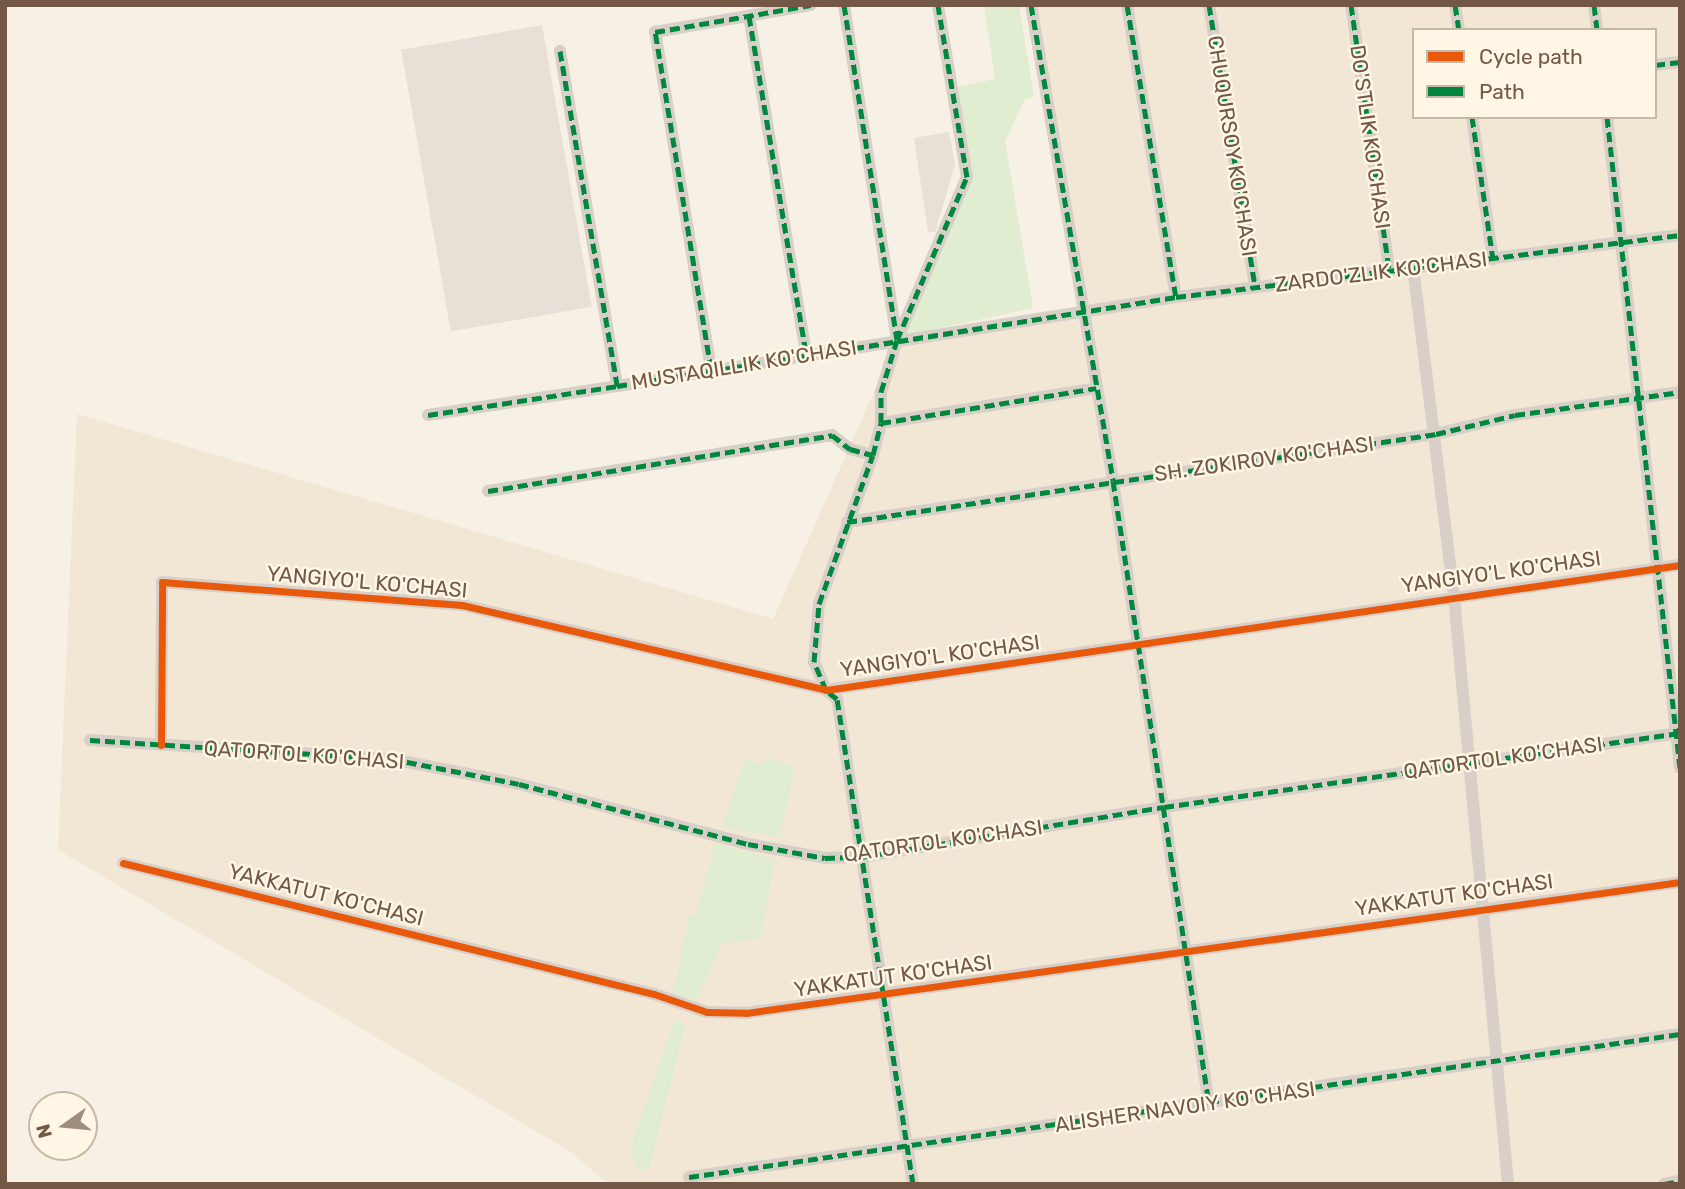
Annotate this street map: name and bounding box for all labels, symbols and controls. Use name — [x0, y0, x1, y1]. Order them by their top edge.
legend — [1412, 28, 1657, 119]
street label: CHUQURSOY KO'CHASI — [1202, 33, 1262, 259]
street label: DO'STLIK KO'CHASI — [1345, 43, 1395, 231]
text: Cycle path — [1479, 44, 1583, 69]
text: Path — [1479, 79, 1525, 104]
street label: ZARDO'ZLIK KO'CHASI — [1273, 246, 1489, 298]
street label: MUSTAQILLIK KO'CHASI — [629, 335, 859, 395]
street label: SH. ZOKIROV KO'CHASI — [1152, 431, 1376, 487]
street label: YANGIYO'L KO'CHASI — [1399, 545, 1603, 599]
street label: YANGIYO'L KO'CHASI — [265, 561, 469, 603]
street label: YANGIYO'L KO'CHASI — [838, 629, 1042, 683]
street label: QATORTOL KO'CHASI — [1402, 732, 1604, 784]
street label: QATORTOL KO'CHASI — [203, 735, 405, 775]
street label: QATORTOL KO'CHASI — [842, 815, 1044, 867]
street label: YAKKATUT KO'CHASI — [226, 859, 426, 931]
street label: YAKKATUT KO'CHASI — [1353, 869, 1555, 921]
street label: YAKKATUT KO'CHASI — [792, 950, 994, 1002]
street label: ALISHER NAVOIY KO'CHASI — [1053, 1076, 1317, 1138]
north arrow — [28, 1091, 98, 1161]
text: N — [31, 1121, 57, 1141]

